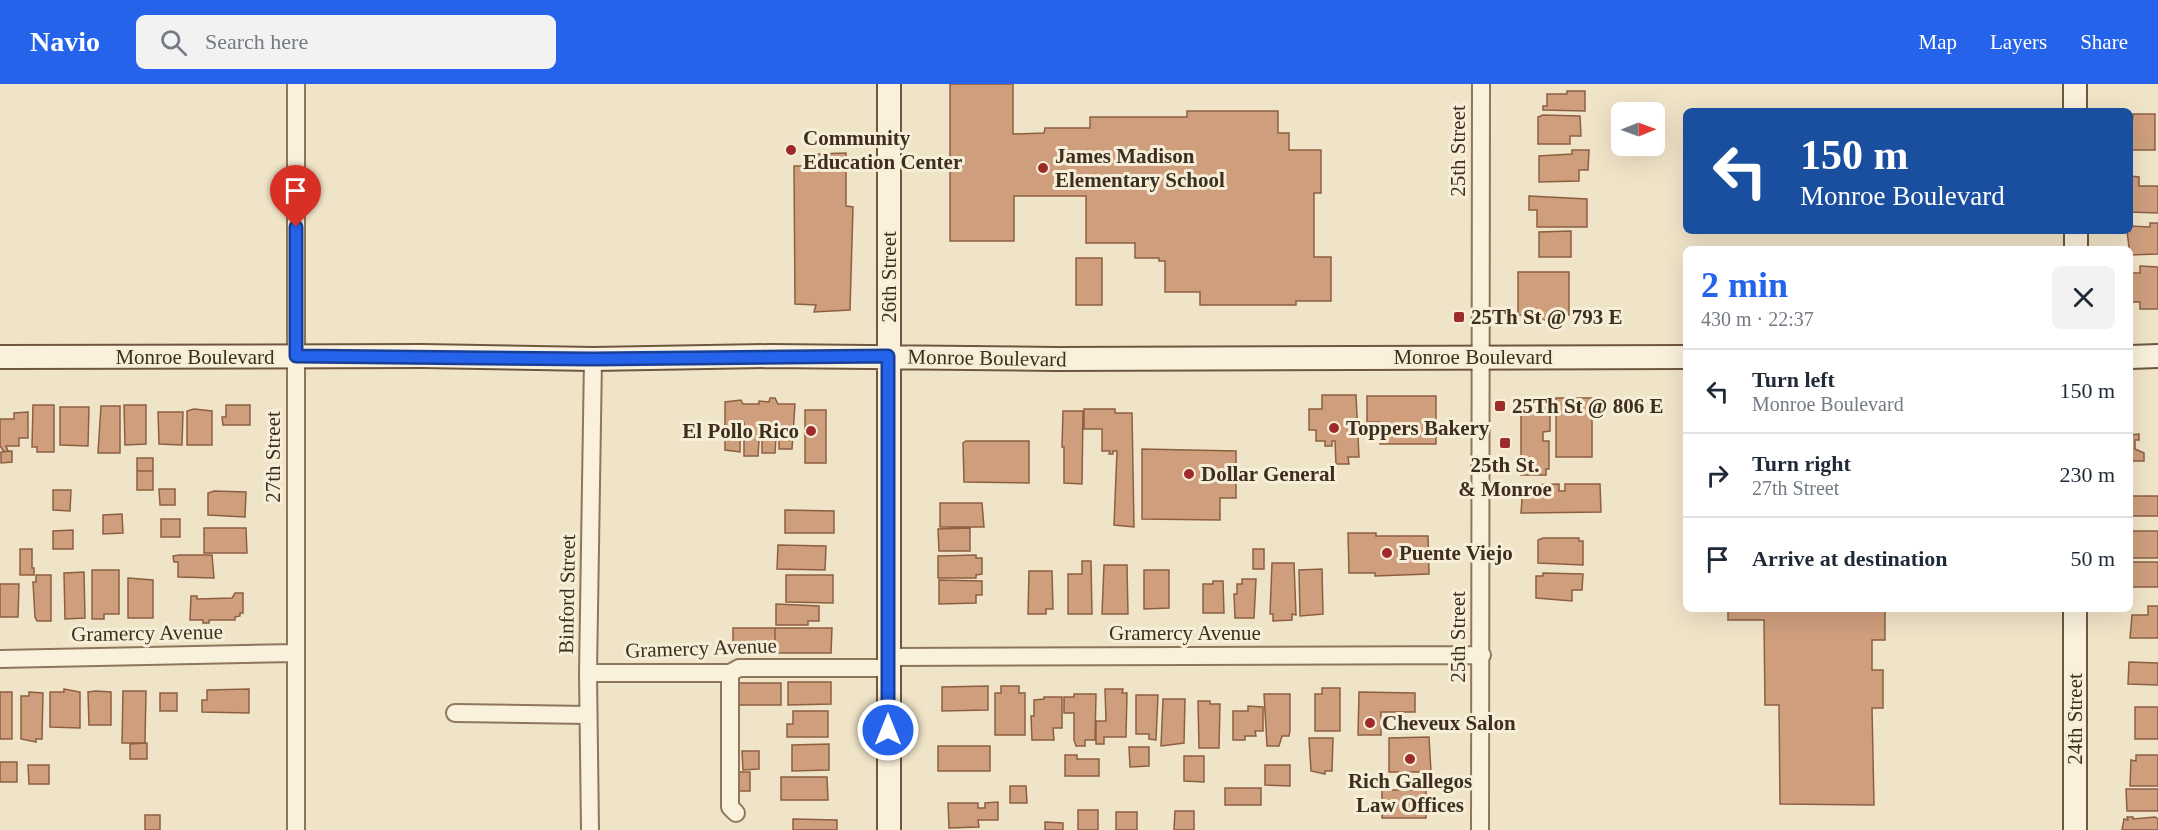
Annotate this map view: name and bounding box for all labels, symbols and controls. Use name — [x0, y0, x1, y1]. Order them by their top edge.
search box — [136, 15, 556, 69]
text: Navio — [30, 26, 100, 57]
icon: search — [157, 26, 190, 59]
text: Search here — [205, 29, 308, 54]
text: Map — [1919, 30, 1957, 54]
text: Layers — [1990, 30, 2047, 54]
text: Share — [2080, 30, 2128, 54]
north arrow — [1611, 102, 1665, 156]
map controls — [1611, 102, 1665, 156]
street label: 25th Street — [1446, 105, 1470, 197]
place label: Community Education Center — [803, 126, 962, 174]
icon: left — [1701, 132, 1779, 210]
text: 150 m — [1800, 132, 1909, 178]
marker: Community Education Center — [784, 143, 798, 157]
place label: James Madison Elementary School — [1055, 144, 1225, 192]
marker: James Madison Elementary School — [1036, 161, 1050, 175]
pin — [270, 165, 321, 227]
icon: arrive — [279, 174, 312, 207]
text: Monroe Boulevard — [1800, 181, 2005, 211]
street label: 26th Street — [877, 231, 901, 323]
text: 2 min — [1701, 265, 1788, 305]
button: close — [2052, 266, 2115, 329]
place label: 25Th St @ 793 E — [1471, 305, 1622, 329]
text: 430 m · 22:37 — [1701, 308, 1814, 330]
marker: 25Th St @ 793 E — [1452, 310, 1466, 324]
street label: Monroe Boulevard — [115, 345, 275, 369]
street label: Monroe Boulevard — [907, 345, 1067, 371]
street label: Monroe Boulevard — [1393, 345, 1553, 369]
text: Turn left — [1752, 367, 1835, 392]
icon: left — [1701, 375, 1734, 408]
text: 150 m — [2059, 378, 2115, 403]
text: Monroe Boulevard — [1752, 393, 1904, 415]
place label: 25Th St @ 806 E — [1512, 394, 1663, 418]
marker: 25Th St @ 806 E — [1493, 399, 1507, 413]
street label: 27th Street — [261, 411, 285, 503]
place label: Toppers Bakery — [1346, 416, 1490, 440]
place label: El Pollo Rico — [682, 419, 799, 443]
marker: Toppers Bakery — [1327, 421, 1341, 435]
marker: El Pollo Rico — [804, 424, 818, 438]
marker: 25th St. & Monroe — [1498, 436, 1512, 450]
text: Turn right — [1752, 451, 1851, 476]
place label: 25th St. & Monroe — [1458, 453, 1552, 501]
icon: right — [1701, 459, 1734, 492]
place label: Dollar General — [1201, 462, 1336, 486]
text: 230 m — [2059, 462, 2115, 487]
marker: Dollar General — [1182, 467, 1196, 481]
text: 27th Street — [1752, 477, 1839, 499]
street label: Binford Street — [554, 534, 580, 654]
place label: Puente Viejo — [1399, 541, 1513, 565]
icon: arrive — [1701, 543, 1734, 576]
marker: Puente Viejo — [1380, 546, 1394, 560]
text: Arrive at destination — [1752, 546, 1948, 571]
text: 50 m — [2070, 546, 2115, 571]
street label: 25th Street — [1446, 591, 1470, 683]
street label: Gramercy Avenue — [71, 620, 223, 646]
street label: Gramercy Avenue — [1109, 621, 1261, 645]
street label: Gramercy Avenue — [625, 633, 777, 663]
street label: 24th Street — [2063, 673, 2087, 765]
position arrow — [856, 698, 920, 762]
place label: Cheveux Salon — [1382, 711, 1516, 735]
marker: Cheveux Salon — [1363, 716, 1377, 730]
marker: Rich Gallegos Law Offices — [1403, 752, 1417, 766]
place label: Rich Gallegos Law Offices — [1348, 769, 1472, 817]

